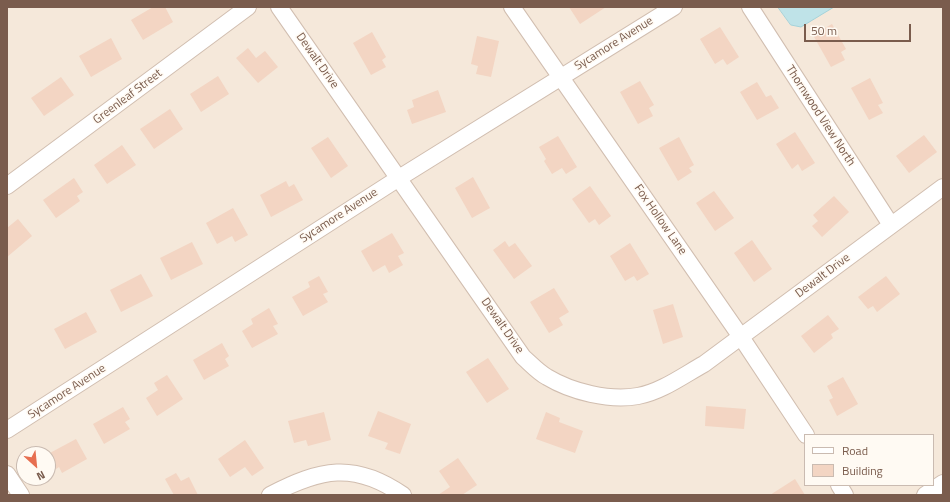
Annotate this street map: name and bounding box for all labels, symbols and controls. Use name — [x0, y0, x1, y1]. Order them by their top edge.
street label: Sycamore Avenue — [572, 14, 656, 74]
scale bar — [806, 16, 913, 42]
text: 50 m — [811, 21, 837, 40]
street label: Dewalt Drive — [293, 30, 341, 92]
street label: Thornwood View North — [782, 63, 858, 169]
street label: Greenleaf Street — [91, 66, 165, 128]
street label: Fox Hollow Lane — [630, 182, 690, 258]
street label: Sycamore Avenue — [297, 185, 381, 247]
street label: Dewalt Drive — [793, 251, 853, 301]
street label: Dewalt Drive — [478, 295, 526, 357]
street label: Sycamore Avenue — [25, 361, 109, 423]
legend — [804, 434, 934, 486]
text: Road — [842, 441, 868, 460]
north arrow — [16, 446, 56, 486]
text: Building — [842, 461, 883, 480]
text: N — [34, 467, 48, 485]

